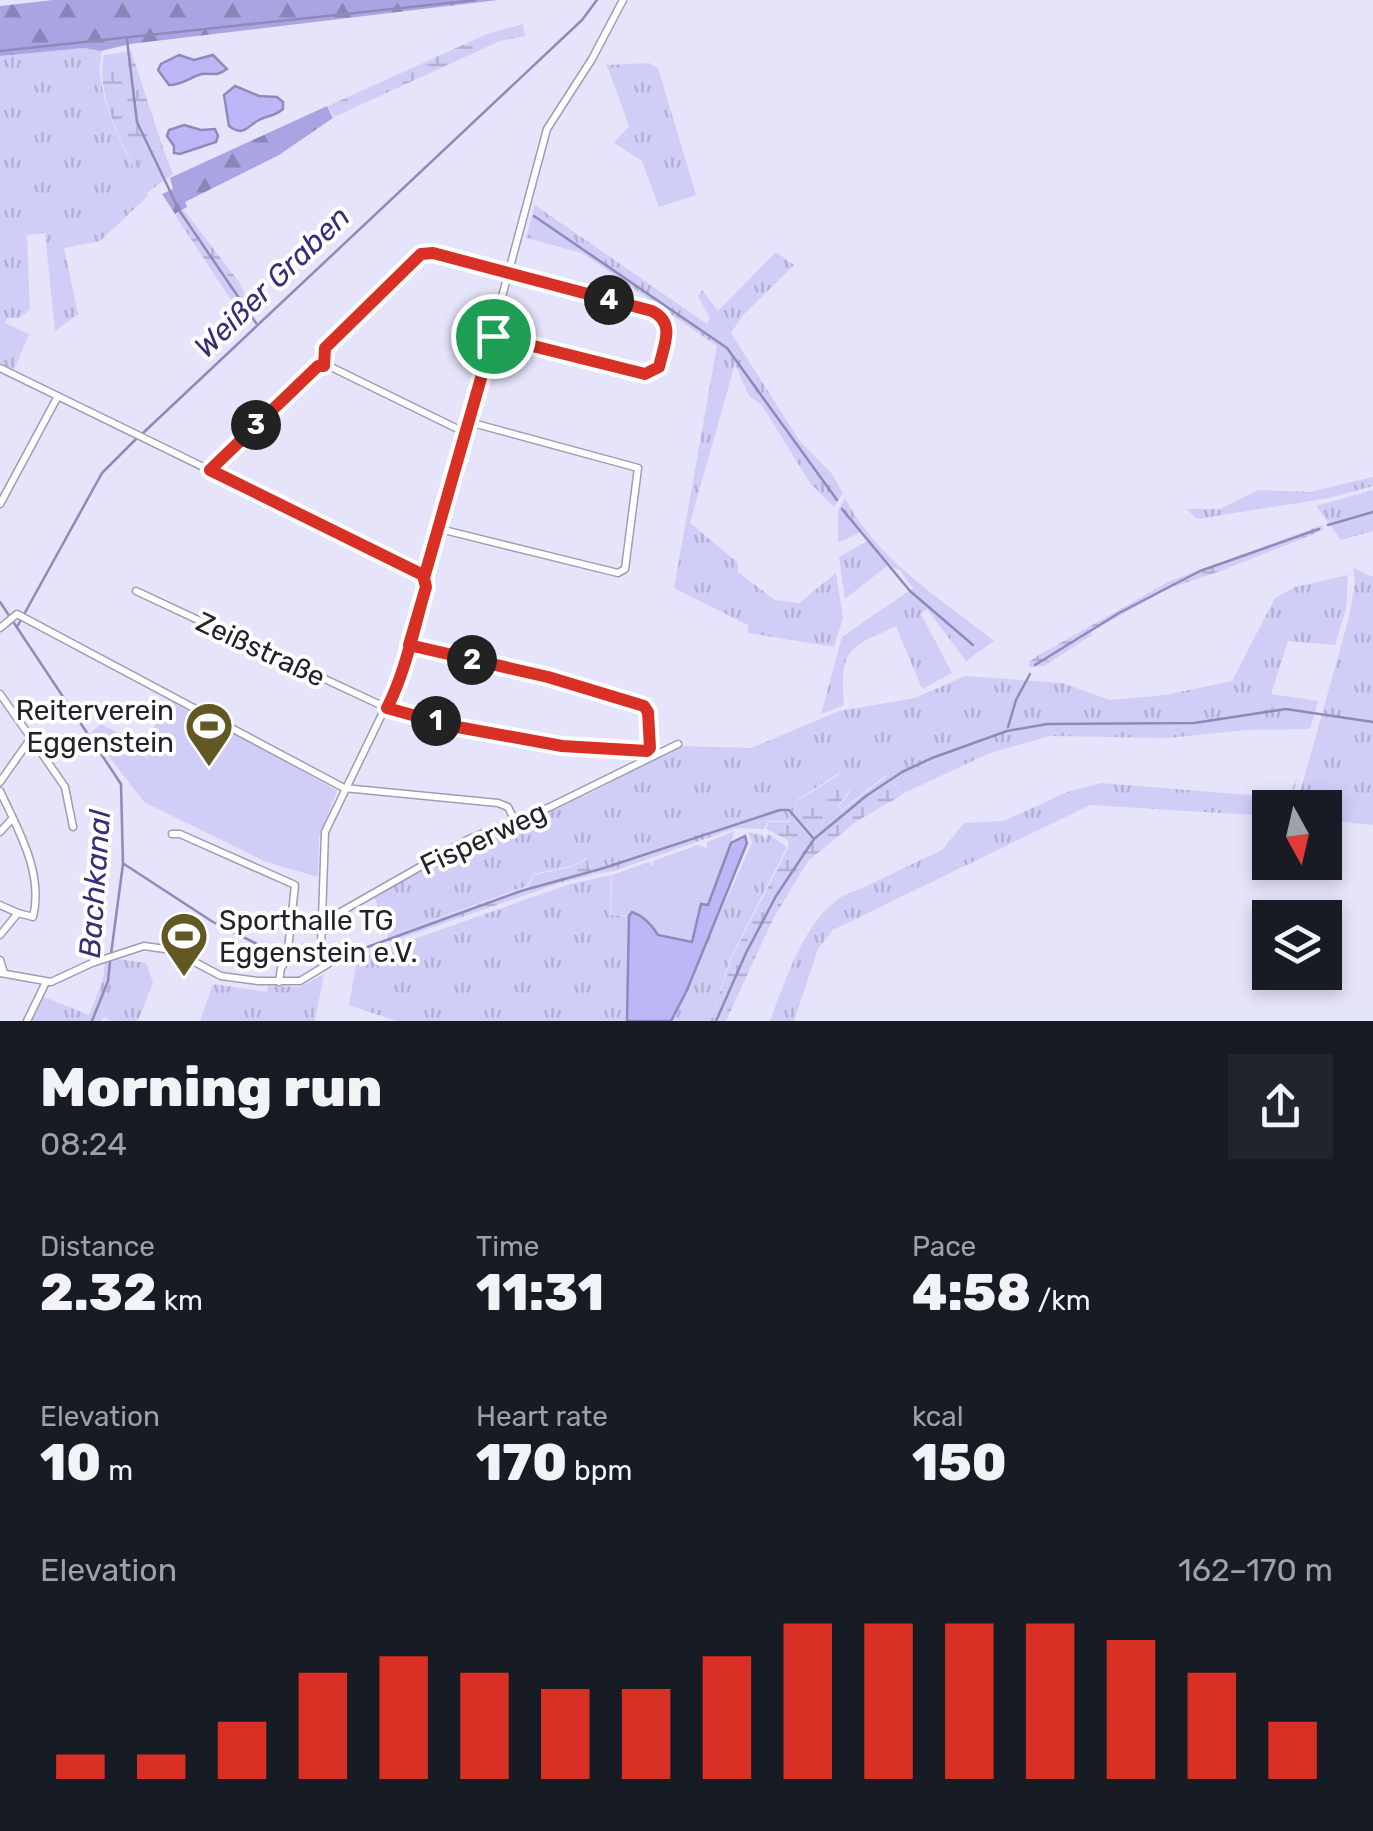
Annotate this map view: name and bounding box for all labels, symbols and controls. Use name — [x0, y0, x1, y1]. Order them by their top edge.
water label: Weißer Graben — [187, 199, 357, 365]
pin: 4 — [584, 275, 634, 325]
text: 4 — [599, 283, 619, 316]
pin — [451, 294, 536, 379]
icon: arrive — [466, 309, 521, 364]
pin: 3 — [231, 400, 281, 450]
text: 3 — [247, 408, 265, 441]
street label: Zeißstraße — [191, 605, 331, 694]
pin: 2 — [447, 635, 497, 685]
text: 2 — [463, 643, 481, 676]
place label: Reiterverein Eggenstein — [16, 694, 174, 759]
pin: 1 — [411, 696, 461, 746]
sports icon: Reiterverein Eggenstein — [183, 700, 235, 768]
text: 1 — [429, 704, 443, 737]
north arrow — [1252, 790, 1342, 880]
map controls — [1252, 790, 1342, 990]
street label: Fisperweg — [415, 795, 551, 882]
water label: Bachkanal — [72, 808, 118, 959]
button: layers — [1252, 900, 1342, 990]
place label: Sporthalle TG Eggenstein e.V. — [219, 904, 418, 969]
sports icon: Sporthalle TG Eggenstein e.V. — [158, 910, 210, 978]
button: share — [1228, 1054, 1333, 1159]
text: Morning run — [40, 1055, 382, 1120]
text: 08:24 — [40, 1125, 127, 1163]
text: Distance — [40, 1230, 155, 1263]
text: Time — [476, 1230, 539, 1263]
text: Pace — [912, 1230, 976, 1263]
text: 2.32 — [40, 1263, 157, 1323]
text: 11:31 — [476, 1263, 604, 1323]
text: 4:58 — [912, 1263, 1031, 1323]
text: km — [157, 1284, 203, 1317]
text: /km — [1031, 1284, 1091, 1317]
text: Elevation — [40, 1400, 160, 1433]
text: Heart rate — [476, 1400, 608, 1433]
text: kcal — [912, 1400, 963, 1433]
text: 10 — [40, 1433, 101, 1493]
text: 170 — [476, 1433, 567, 1493]
text: 150 — [912, 1433, 1007, 1493]
text: m — [101, 1454, 133, 1487]
text: bpm — [567, 1454, 632, 1487]
text: Elevation — [40, 1551, 177, 1589]
text: 162–170 m — [1178, 1551, 1333, 1589]

